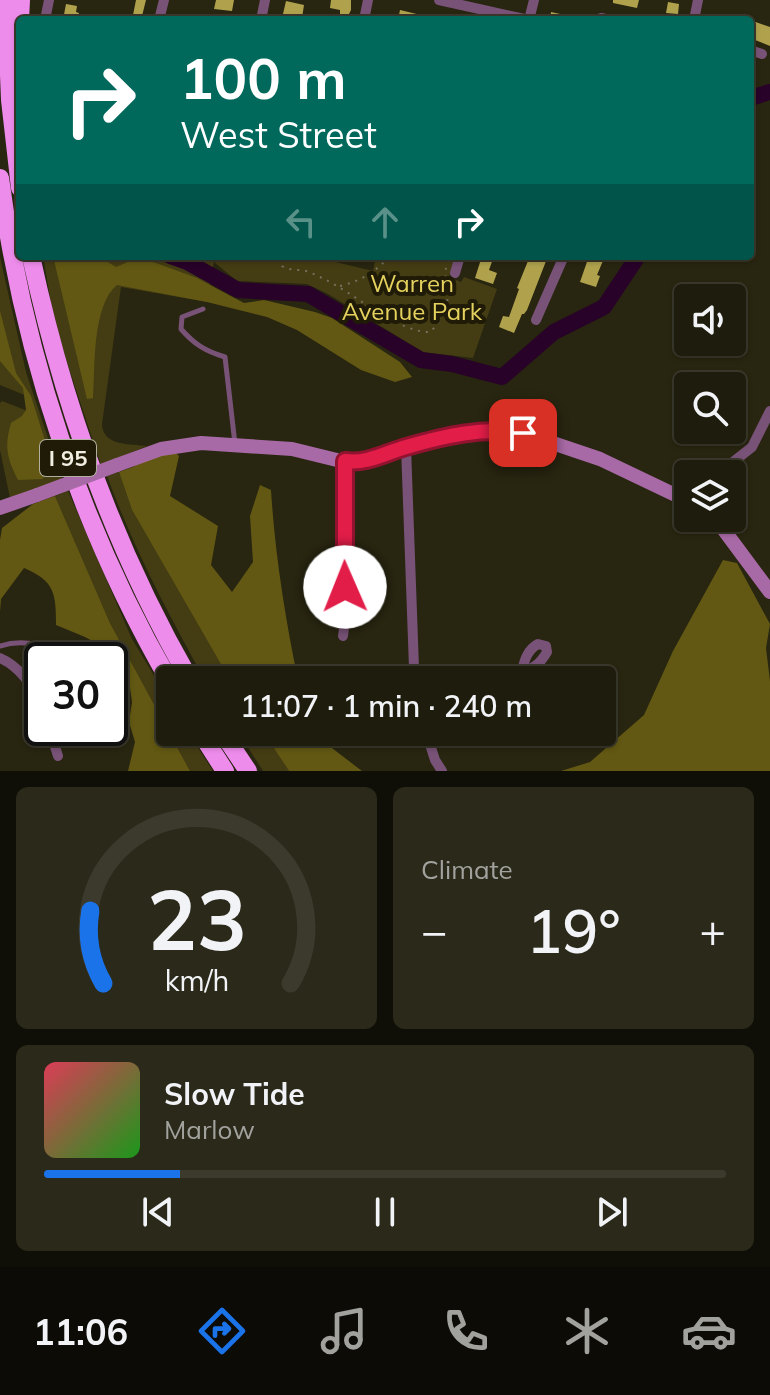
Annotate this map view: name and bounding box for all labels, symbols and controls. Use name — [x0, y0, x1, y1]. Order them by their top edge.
text: 100 m — [180, 43, 347, 113]
icon: right — [48, 48, 152, 152]
text: West Street — [180, 112, 377, 157]
icon: left — [279, 200, 323, 244]
icon: ahead — [363, 200, 407, 244]
icon: right — [447, 200, 491, 244]
park label: Warren Avenue Park — [342, 268, 483, 326]
map controls — [674, 284, 746, 532]
button: sound — [674, 284, 746, 356]
button: search — [674, 372, 746, 444]
pin — [489, 399, 557, 467]
icon: arrive — [501, 411, 545, 455]
road number: I 95 — [40, 440, 96, 476]
button: layers — [674, 460, 746, 532]
position arrow — [303, 545, 387, 629]
speed limit sign: 30 — [24, 642, 128, 746]
text: 11:07 · 1 min · 240 m — [240, 687, 532, 725]
text: Climate — [421, 853, 513, 886]
text: 23 — [147, 866, 246, 971]
text: 19° — [526, 893, 621, 968]
text: − — [421, 903, 447, 958]
text: + — [700, 903, 726, 958]
text: km/h — [164, 962, 229, 998]
text: Slow Tide — [164, 1075, 305, 1113]
text: Marlow — [164, 1113, 255, 1146]
icon: previous — [136, 1190, 180, 1234]
icon: pause — [363, 1190, 407, 1234]
icon: next — [590, 1190, 634, 1234]
icon: directions — [194, 1303, 250, 1359]
icon: music — [316, 1303, 372, 1359]
icon: phone — [438, 1303, 494, 1359]
icon: climate — [559, 1303, 615, 1359]
icon: car — [681, 1303, 737, 1359]
text: 11:06 — [33, 1309, 128, 1354]

